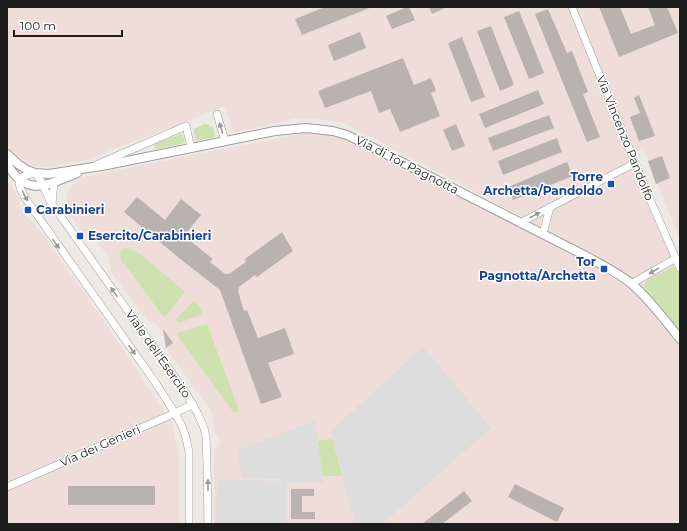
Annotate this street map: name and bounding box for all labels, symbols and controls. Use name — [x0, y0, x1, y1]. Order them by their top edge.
scale bar — [14, 12, 122, 38]
text: 100 m — [20, 18, 56, 33]
street label: Via Vincenzo Pandolfo — [593, 73, 657, 203]
one-way arrow — [218, 122, 224, 134]
street label: Via di Tor Pagnotta — [353, 132, 461, 197]
place label: Torre Archetta/Pandoldo — [482, 169, 603, 198]
marker: Torre Archetta/Pandoldo — [606, 179, 616, 189]
one-way arrow — [21, 190, 28, 202]
place label: Carabinieri — [36, 202, 104, 217]
marker: Carabinieri — [23, 205, 33, 215]
one-way arrow — [529, 211, 541, 218]
place label: Esercito/Carabinieri — [88, 228, 211, 243]
marker: Esercito/Carabinieri — [75, 231, 85, 241]
one-way arrow — [52, 238, 60, 249]
place label: Tor Pagnotta/Archetta — [479, 254, 596, 283]
marker: Tor Pagnotta/Archetta — [599, 264, 609, 274]
one-way arrow — [648, 268, 660, 275]
one-way arrow — [110, 287, 118, 297]
street label: Viale dell'Esercito — [122, 307, 194, 401]
one-way arrow — [128, 344, 136, 355]
street label: Via dei Genieri — [57, 421, 142, 470]
one-way arrow — [205, 478, 211, 491]

